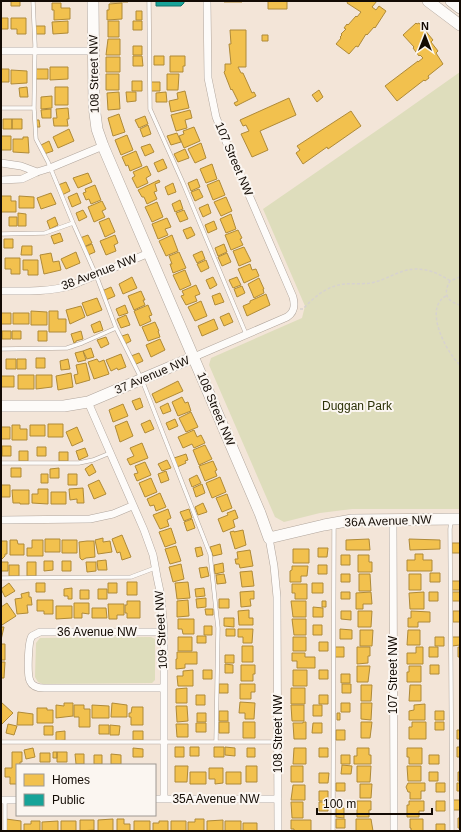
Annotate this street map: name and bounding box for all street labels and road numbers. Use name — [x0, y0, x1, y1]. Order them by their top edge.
street label: 108 Street NW — [86, 34, 102, 113]
street label: 107 Street NW — [212, 120, 256, 199]
street label: 38 Avenue NW — [59, 251, 139, 293]
street label: 37 Avenue NW — [113, 353, 192, 397]
street label: 108 Street NW — [194, 370, 238, 449]
street label: 36A Avenue NW — [344, 512, 432, 530]
street label: 109 Street NW — [152, 590, 170, 670]
street label: 36 Avenue NW — [57, 625, 138, 639]
street label: 107 Street NW — [386, 635, 400, 714]
street label: 108 Street NW — [271, 694, 285, 773]
street label: 35A Avenue NW — [172, 792, 260, 806]

